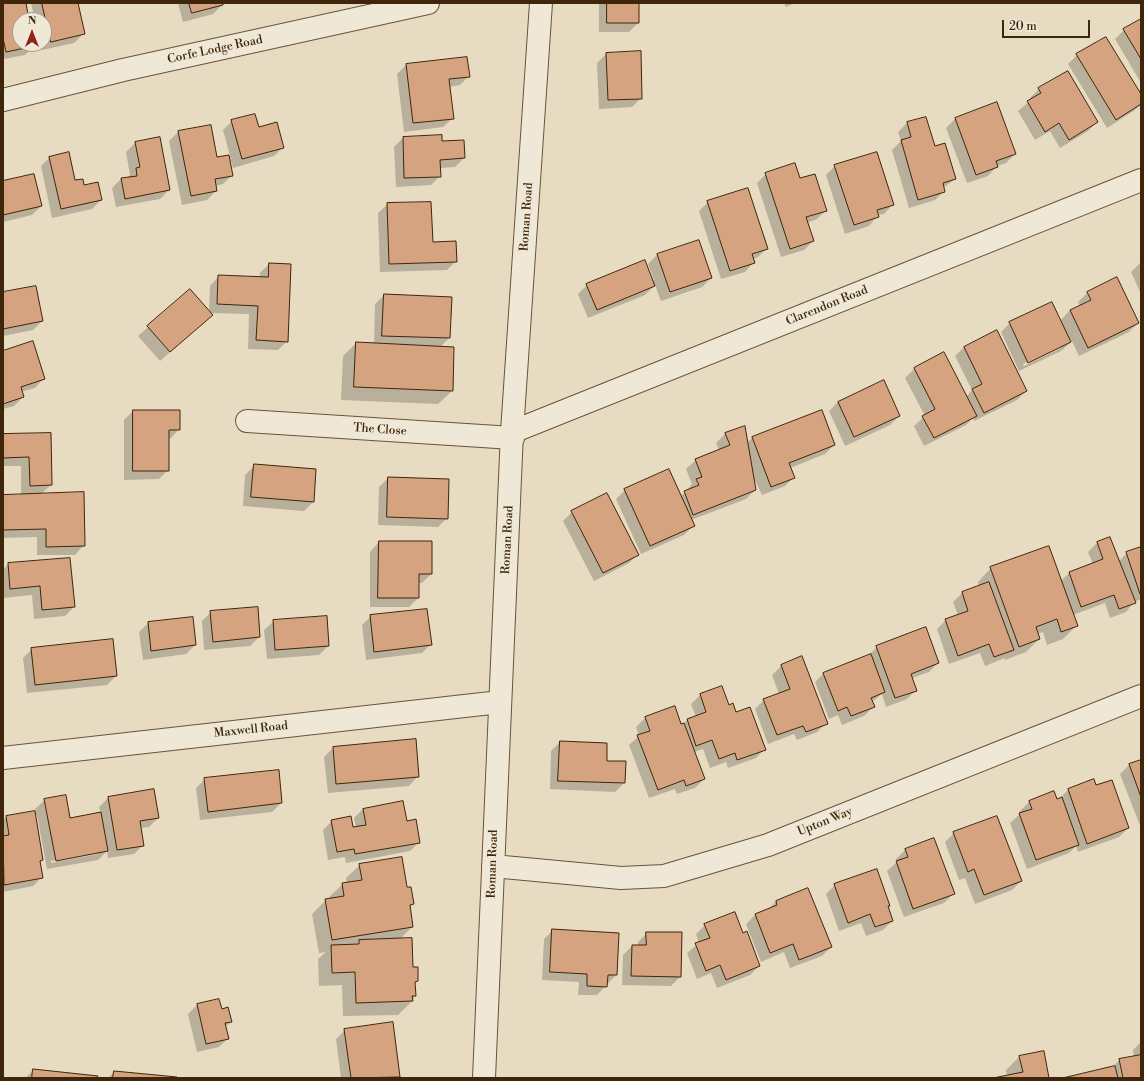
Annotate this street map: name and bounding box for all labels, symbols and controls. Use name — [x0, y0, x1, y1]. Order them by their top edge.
north arrow — [12, 12, 52, 52]
scale bar — [1004, 12, 1092, 38]
text: N — [28, 14, 36, 28]
text: 20 m — [1009, 19, 1037, 34]
street label: Corfe Lodge Road — [166, 33, 264, 67]
street label: Roman Road — [517, 182, 537, 252]
street label: Clarendon Road — [784, 283, 870, 329]
street label: The Close — [353, 421, 407, 439]
street label: Roman Road — [499, 505, 517, 575]
street label: Maxwell Road — [213, 719, 289, 741]
street label: Upton Way — [795, 804, 855, 840]
street label: Roman Road — [485, 829, 501, 899]

